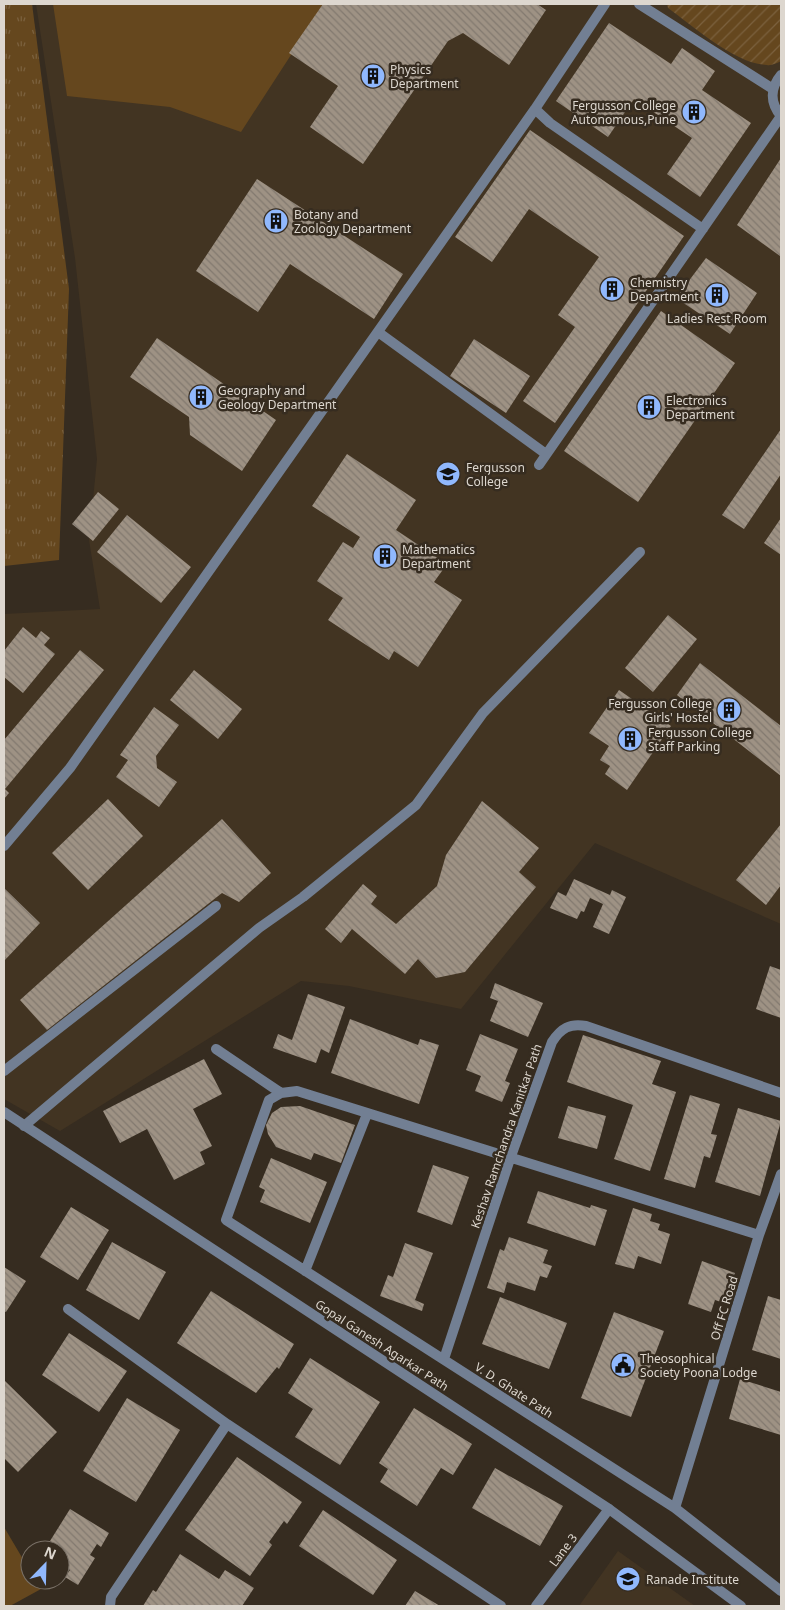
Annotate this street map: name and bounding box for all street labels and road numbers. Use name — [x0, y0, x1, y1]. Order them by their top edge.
street label: Keshav Ramchandra Kanitkar Path — [466, 1042, 546, 1230]
street label: Off FC Road — [706, 1274, 742, 1342]
street label: Gopal Ganesh Agarkar Path — [312, 1295, 452, 1395]
street label: V. D. Ghate Path — [471, 1358, 557, 1422]
street label: Lane 3 — [545, 1530, 581, 1570]

